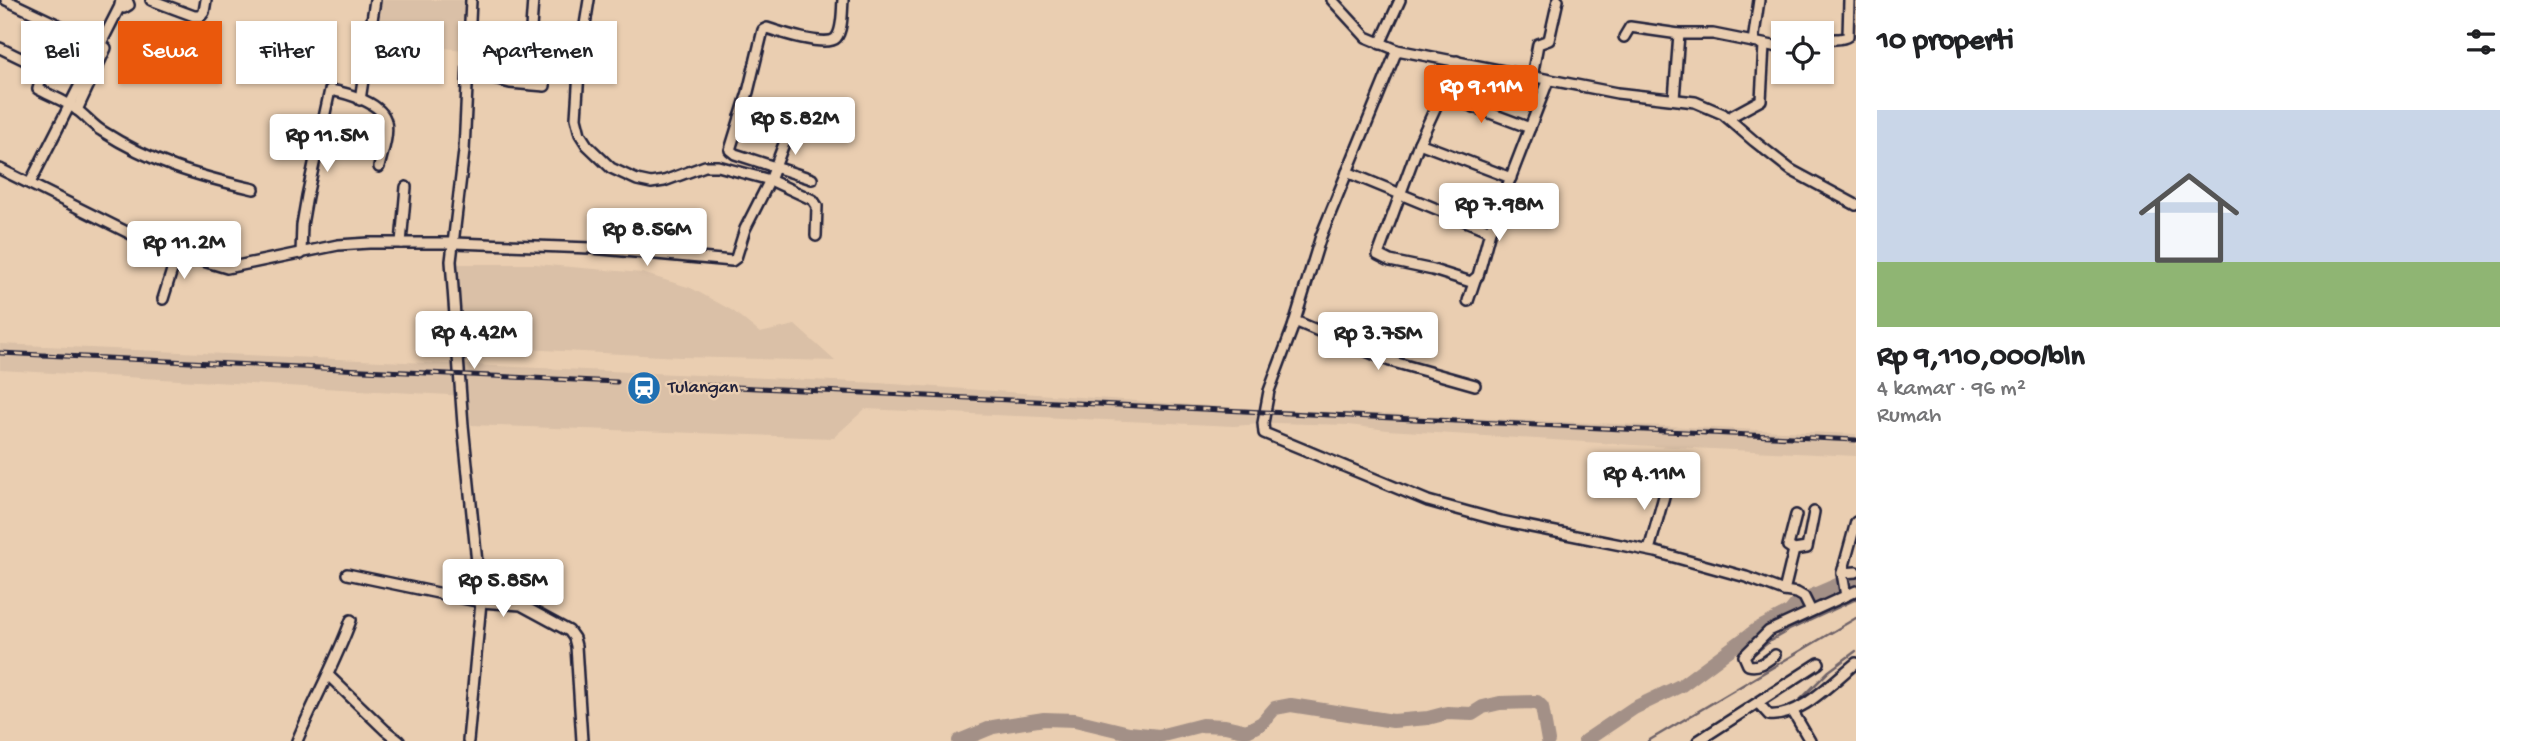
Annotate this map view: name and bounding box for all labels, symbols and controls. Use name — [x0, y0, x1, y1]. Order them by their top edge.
chip: Beli — [21, 21, 104, 84]
chip: Sewa — [118, 21, 222, 84]
chip: Filter — [236, 21, 337, 84]
chip: Baru — [351, 21, 444, 84]
chip: Apartemen — [458, 21, 617, 84]
map controls — [1771, 21, 1834, 84]
button: locate — [1771, 21, 1834, 84]
icon: filters — [2462, 23, 2500, 61]
text: 10 properti — [1877, 25, 2014, 60]
pin: Rp 9.11M — [1409, 66, 1553, 125]
text: Rp 9.11M — [1440, 74, 1522, 101]
pin: Rp 5.82M — [723, 97, 867, 157]
text: Rp 5.82M — [751, 106, 839, 133]
pin: Rp 11.5M — [255, 114, 399, 174]
text: Rp 11.5M — [286, 123, 368, 150]
icon: home — [2126, 155, 2252, 281]
pin: Rp 7.98M — [1427, 184, 1571, 243]
text: Rp 7.98M — [1455, 192, 1543, 219]
pin: Rp 8.56M — [575, 208, 719, 268]
text: Rp 8.56M — [603, 217, 691, 244]
pin: Rp 11.2M — [112, 222, 256, 281]
text: Rp 11.2M — [143, 230, 225, 257]
pin: Rp 4.42M — [402, 312, 546, 371]
pin: Rp 3.75M — [1306, 312, 1450, 372]
text: Rp 4.42M — [431, 320, 517, 347]
text: Rp 3.75M — [1334, 321, 1422, 348]
text: Rp 9,110,000/bln — [1877, 341, 2085, 376]
station icon: Tulangan — [625, 369, 663, 407]
text: 4 kamar · 96 m² — [1877, 376, 2026, 403]
place label: Tulangan — [667, 377, 738, 400]
text: Rumah — [1877, 403, 1941, 430]
pin: Rp 4.11M — [1572, 452, 1716, 512]
text: Rp 4.11M — [1603, 461, 1685, 488]
pin: Rp 5.85M — [431, 560, 575, 619]
text: Rp 5.85M — [459, 568, 547, 595]

